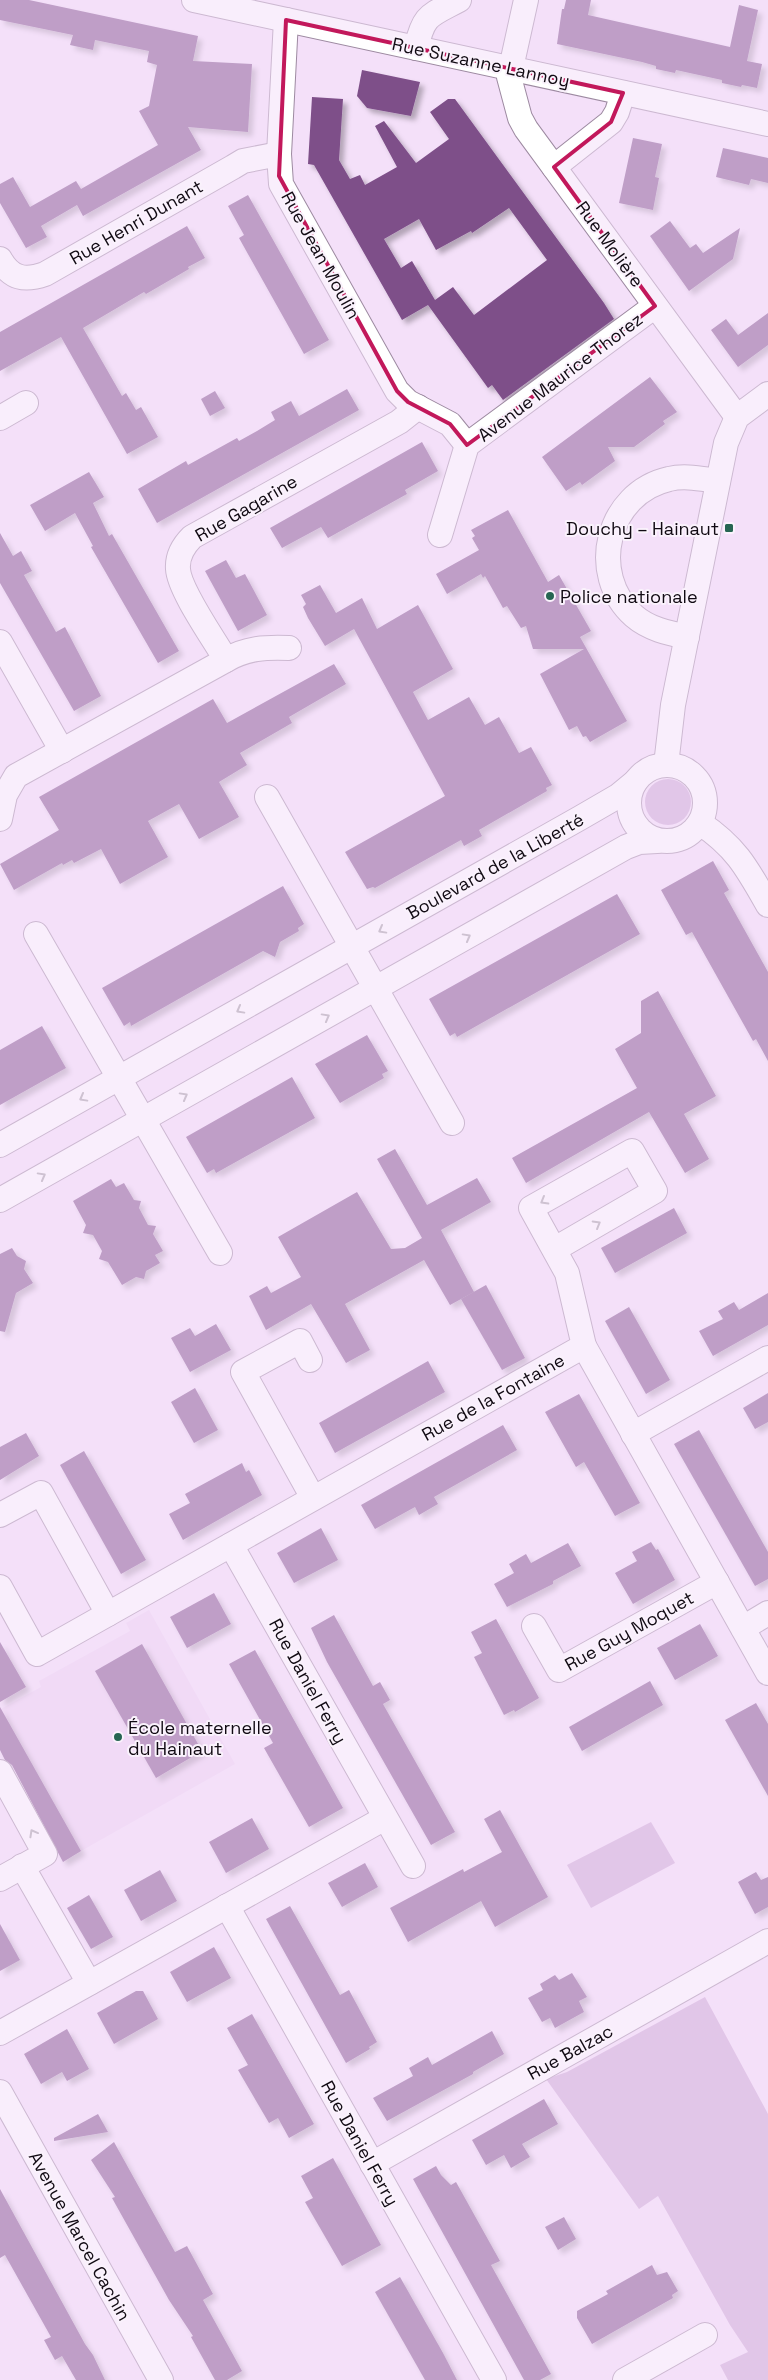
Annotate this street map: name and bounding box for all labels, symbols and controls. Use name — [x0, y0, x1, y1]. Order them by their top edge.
street label: Rue Suzanne Lannoy — [390, 32, 572, 92]
street label: Rue Henri Dunant — [65, 174, 207, 270]
street label: Rue Jean Moulin — [276, 187, 366, 323]
street label: Rue Molière — [571, 196, 649, 292]
street label: Avenue Maurice Thorez — [473, 307, 647, 447]
street label: Rue Gagarine — [191, 469, 301, 547]
place label: Douchy – Hainaut — [566, 517, 719, 540]
marker: Douchy – Hainaut — [723, 522, 735, 534]
place label: Police nationale — [560, 585, 698, 608]
marker: Police nationale — [544, 590, 556, 602]
street label: Boulevard de la Liberté — [402, 808, 588, 924]
one-way arrow — [378, 924, 387, 934]
one-way arrow — [462, 933, 471, 943]
one-way arrow — [236, 1003, 245, 1013]
one-way arrow — [320, 1013, 329, 1023]
one-way arrow — [80, 1092, 89, 1102]
one-way arrow — [179, 1093, 188, 1103]
one-way arrow — [37, 1172, 46, 1182]
one-way arrow — [540, 1195, 549, 1205]
one-way arrow — [592, 1221, 601, 1231]
street label: Rue de la Fontaine — [417, 1348, 569, 1446]
street label: Rue Guy Moquet — [560, 1586, 698, 1676]
street label: Rue Daniel Ferry — [264, 1614, 352, 1748]
place label: École maternelle du Hainaut — [128, 1716, 272, 1760]
marker: École maternelle du Hainaut — [112, 1731, 124, 1743]
one-way arrow — [30, 1830, 40, 1839]
street label: Rue Balzac — [523, 2019, 617, 2085]
street label: Rue Daniel Ferry — [316, 2076, 404, 2210]
street label: Avenue Marcel Cachin — [24, 2147, 136, 2325]

